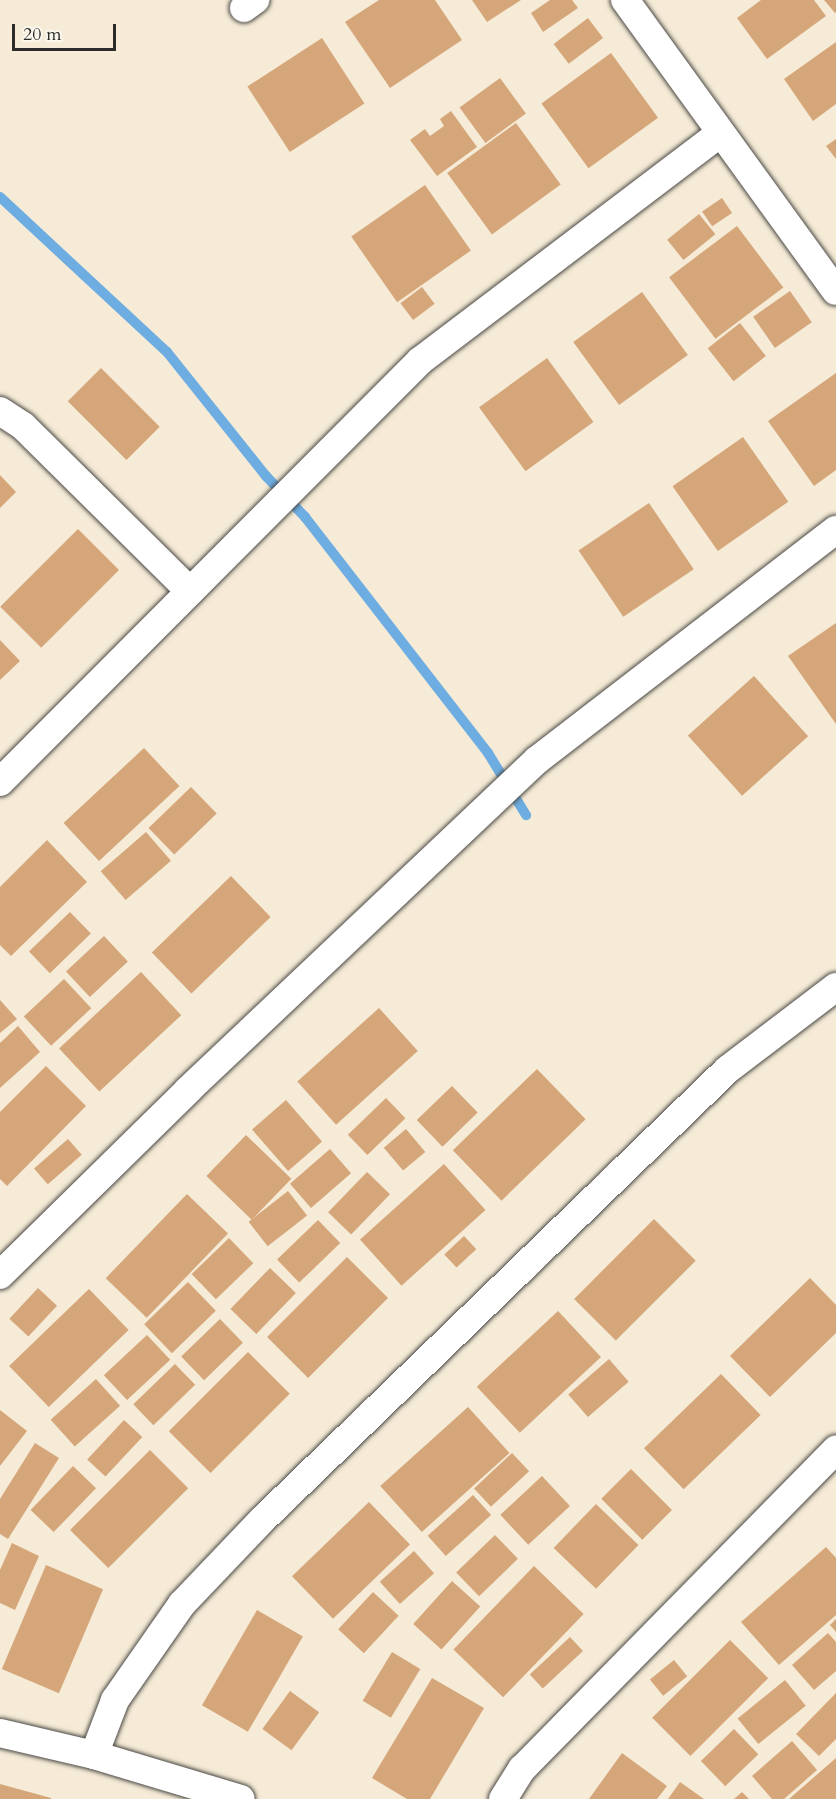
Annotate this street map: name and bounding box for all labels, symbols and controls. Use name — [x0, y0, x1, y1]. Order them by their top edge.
scale bar — [15, 12, 118, 50]
text: 20 m — [23, 22, 62, 47]

